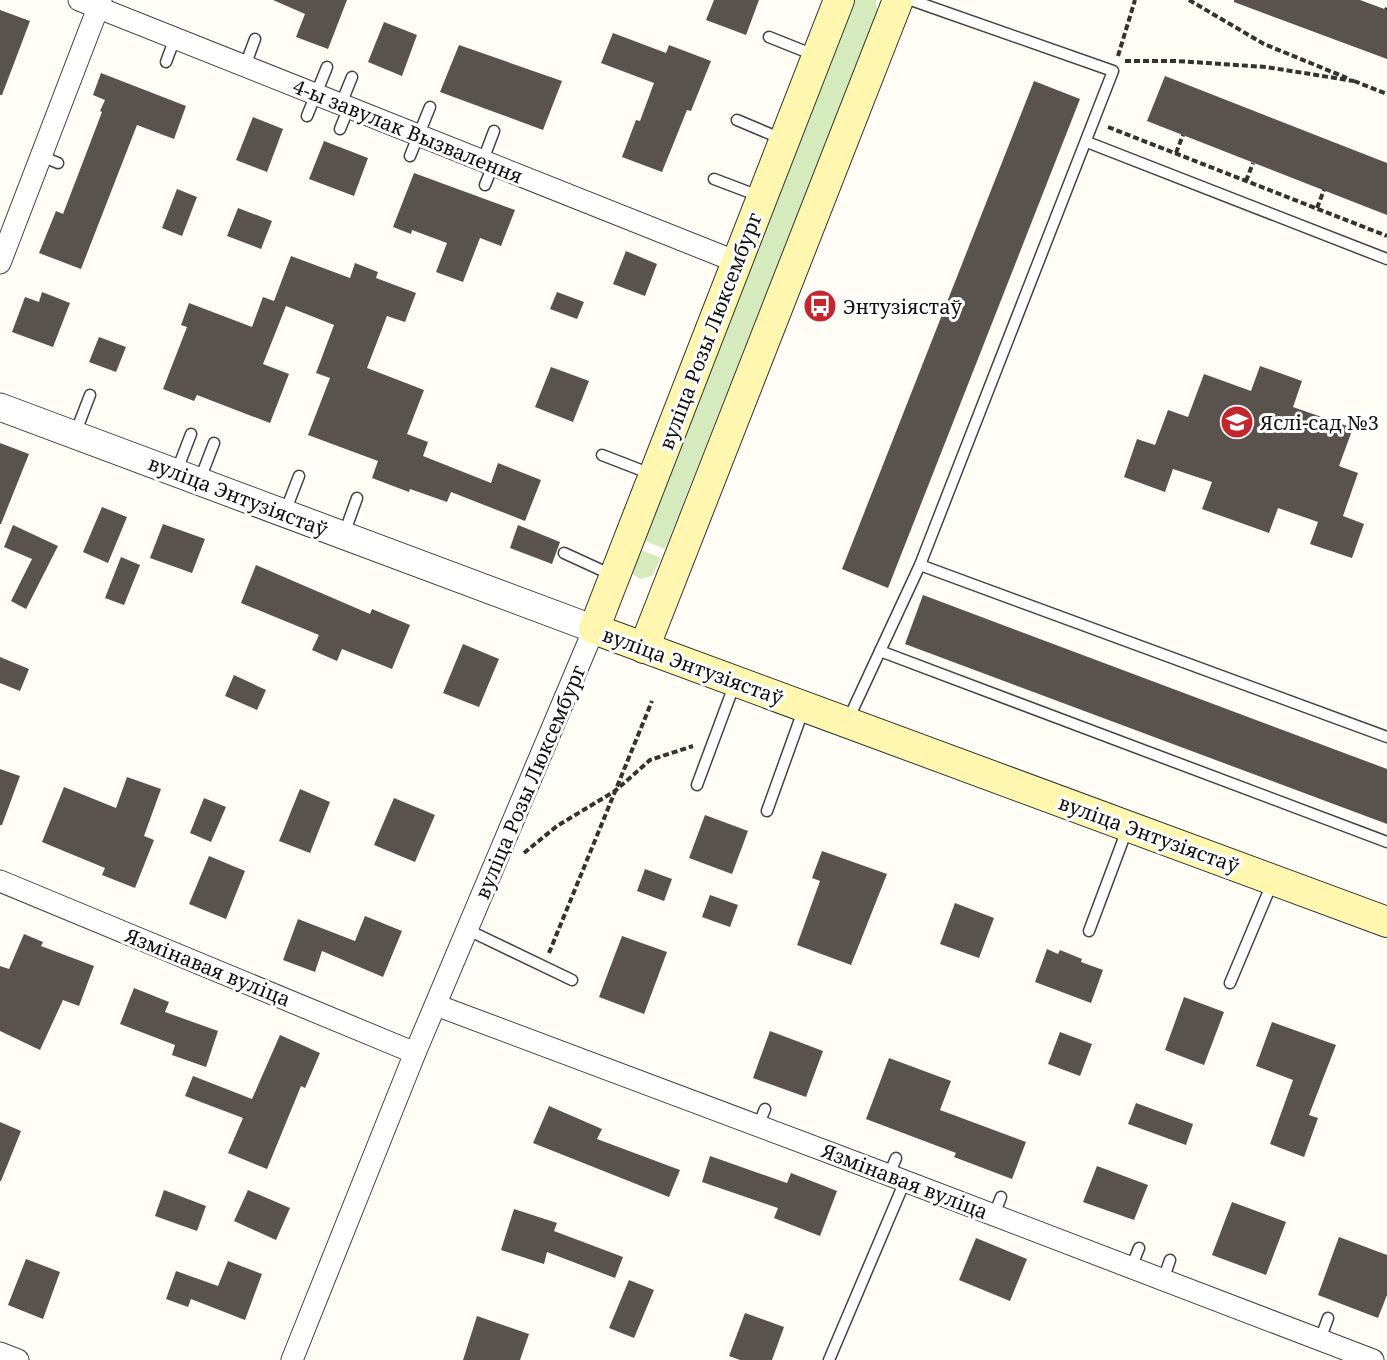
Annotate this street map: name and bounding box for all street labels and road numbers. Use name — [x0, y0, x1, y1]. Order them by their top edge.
street label: 4-ы завулак Вызвалення — [289, 72, 527, 190]
street label: вуліца Розы Люксембург — [652, 209, 768, 453]
street label: вуліца Энтузіястаў — [144, 449, 332, 543]
street label: вуліца Энтузіястаў — [599, 621, 788, 711]
street label: вуліца Розы Люксембург — [468, 661, 592, 903]
street label: вуліца Энтузіястаў — [1055, 789, 1244, 879]
street label: Язмінавая вуліца — [120, 921, 295, 1013]
street label: Язмінавая вуліца — [817, 1136, 992, 1225]

